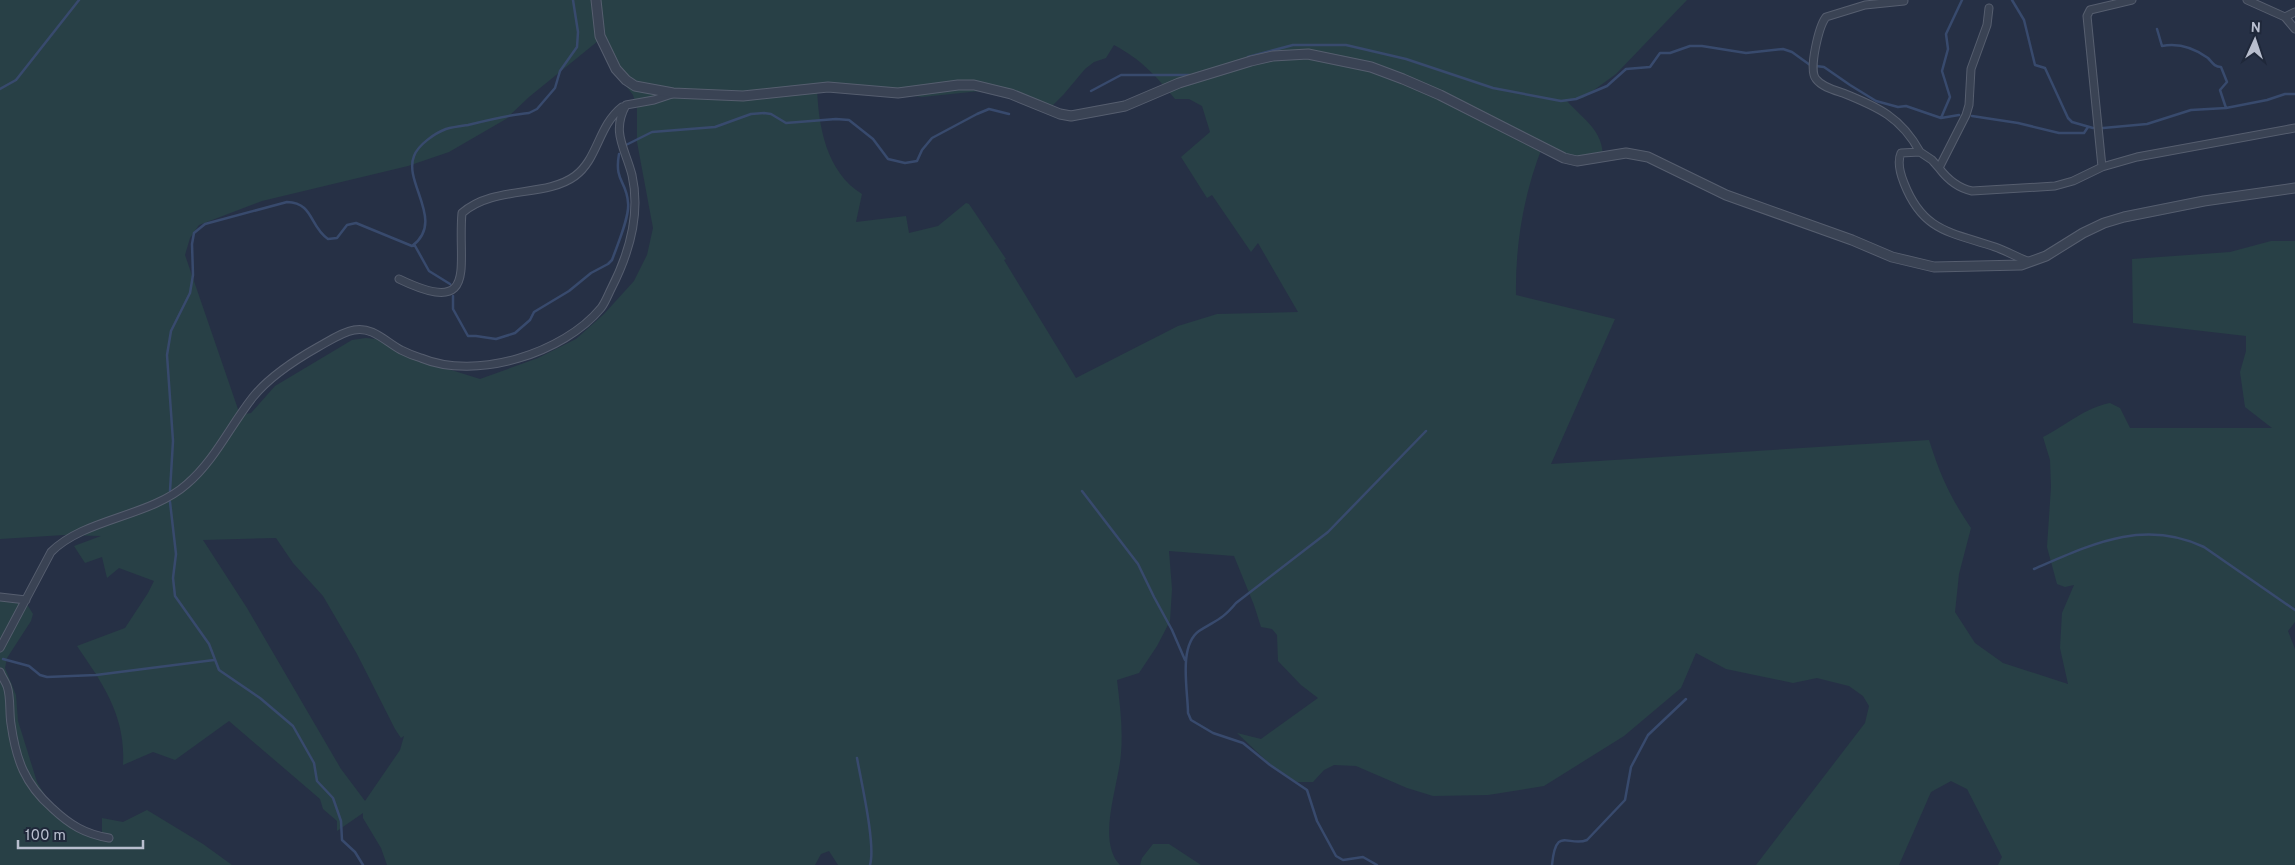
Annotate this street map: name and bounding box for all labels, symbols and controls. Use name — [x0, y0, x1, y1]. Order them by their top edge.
north arrow — [2230, 15, 2280, 65]
text: N — [2250, 20, 2261, 37]
scale bar — [18, 818, 142, 850]
text: 100 m — [25, 827, 66, 846]

